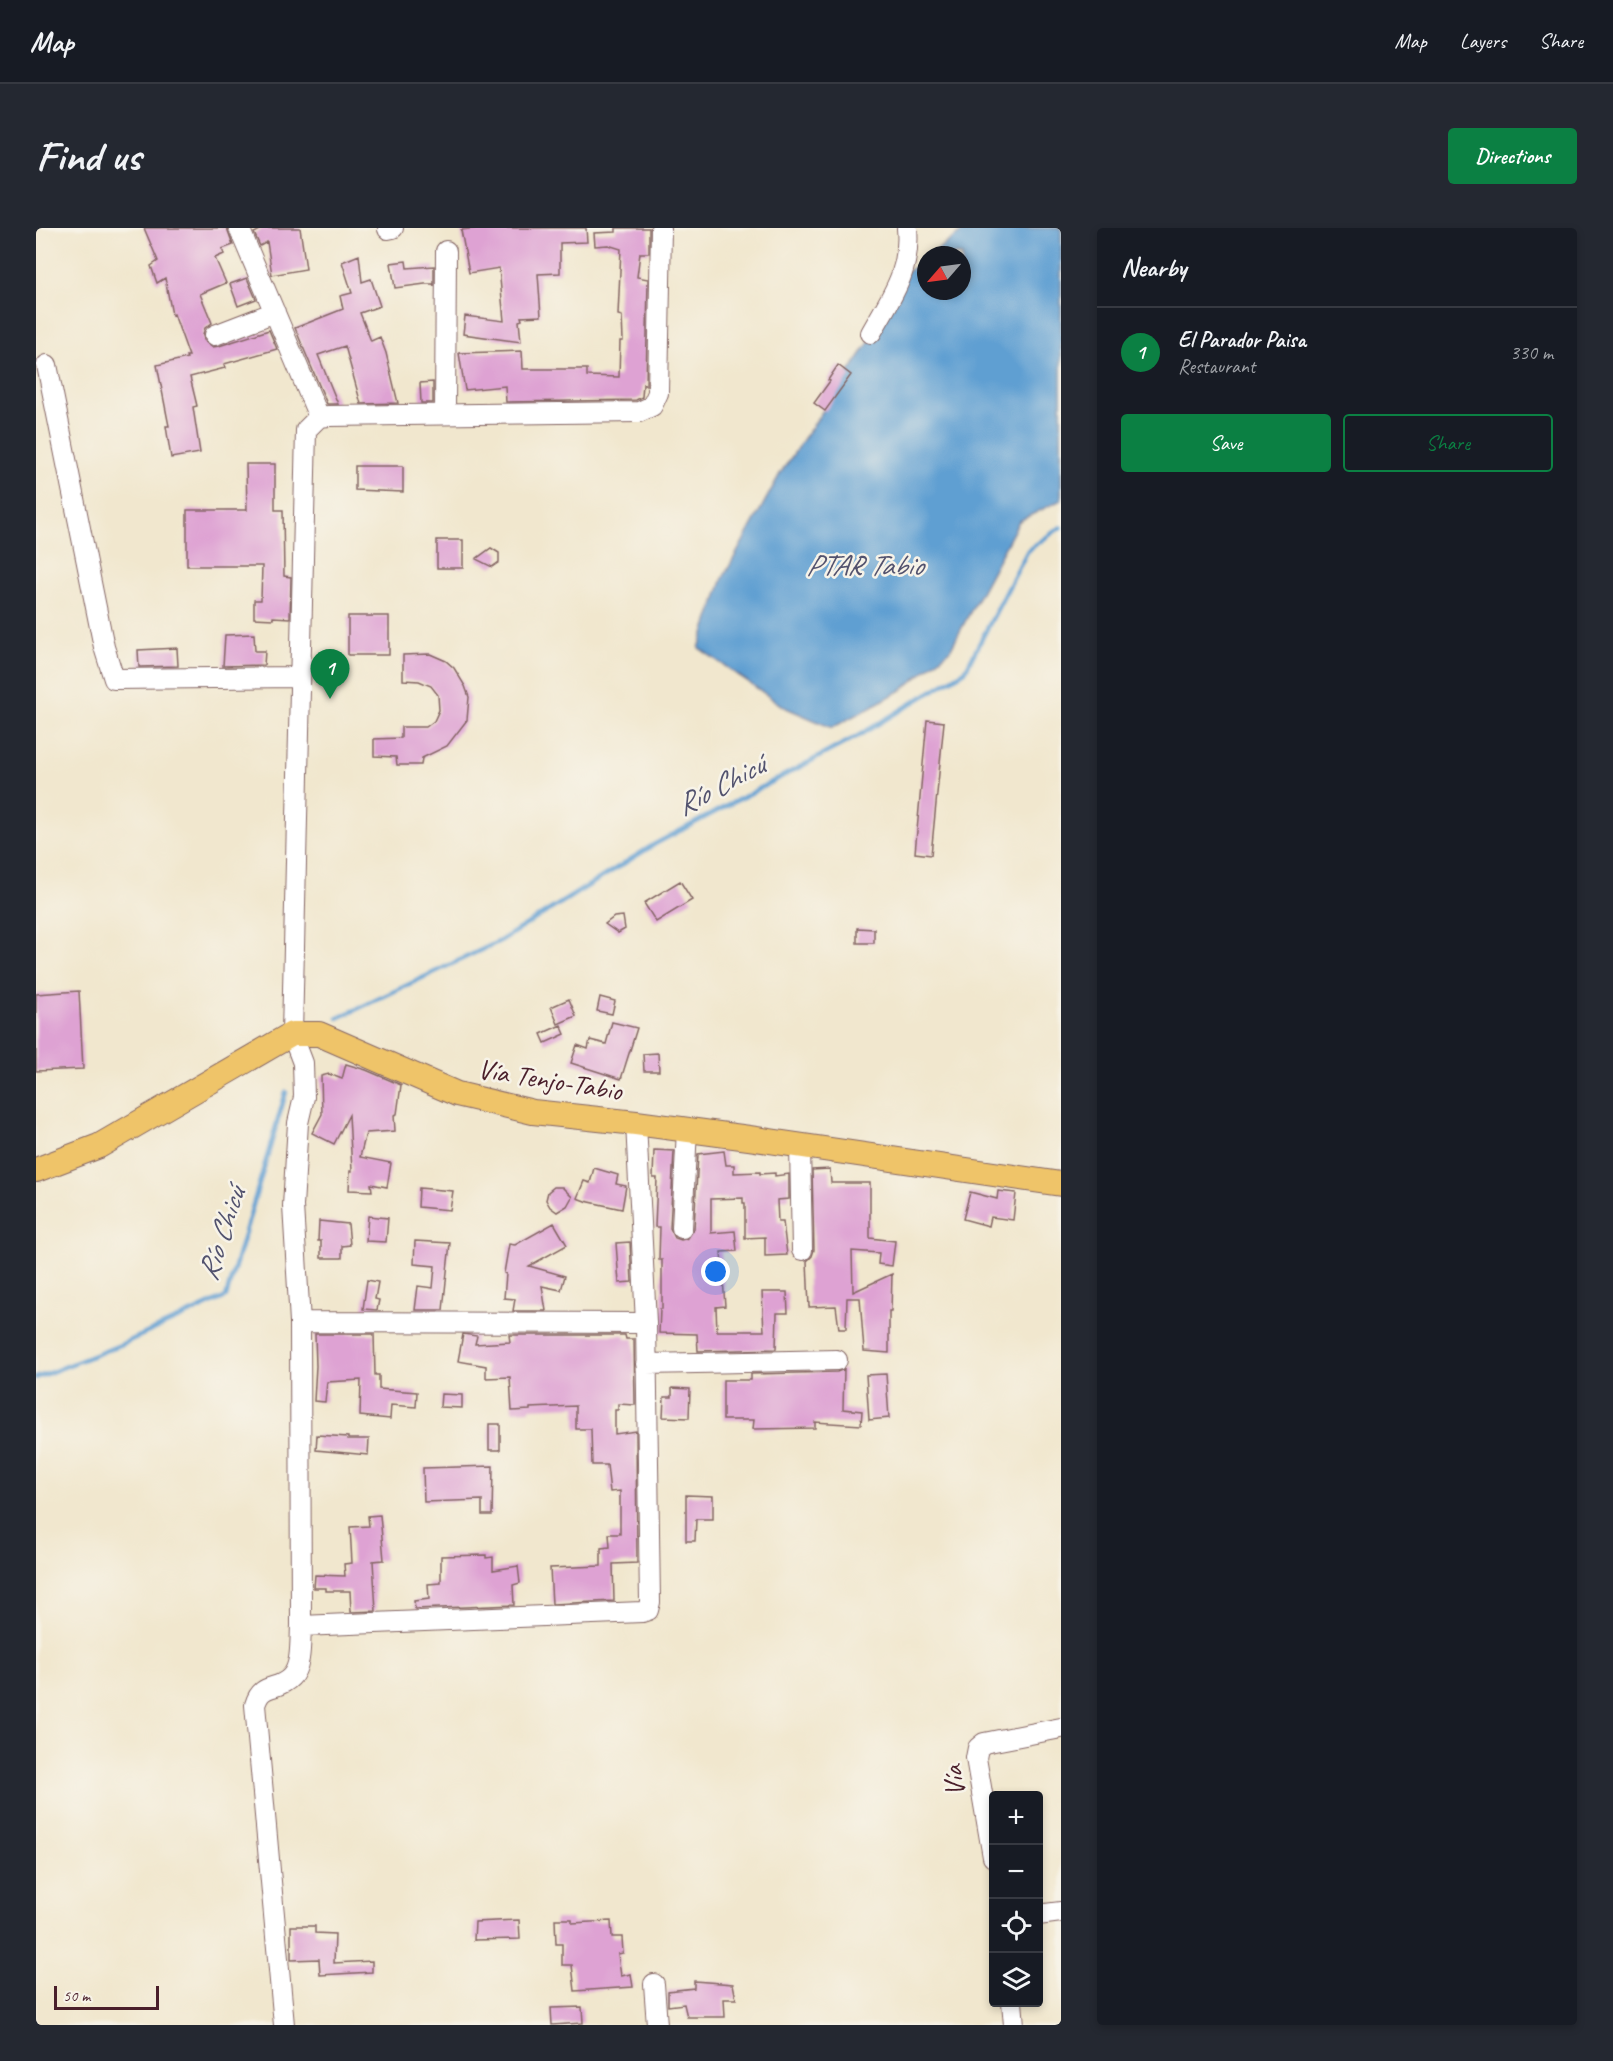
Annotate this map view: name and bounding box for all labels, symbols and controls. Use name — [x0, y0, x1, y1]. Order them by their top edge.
text: Map — [30, 24, 73, 59]
text: Map — [1394, 28, 1427, 54]
text: Layers — [1460, 28, 1506, 54]
text: Share — [1539, 28, 1583, 54]
button: Directions — [1448, 128, 1577, 184]
text: Find us — [36, 130, 141, 183]
north arrow — [917, 246, 971, 300]
text: Nearby — [1121, 251, 1186, 284]
text: El Parador Paisa — [1178, 326, 1306, 354]
text: 1 — [1136, 340, 1145, 365]
text: 330 m — [1510, 340, 1553, 365]
text: Restaurant — [1178, 354, 1255, 379]
button: Save — [1121, 414, 1331, 472]
button: Share — [1343, 414, 1553, 472]
water label: PTAR Tabio — [806, 546, 926, 584]
pin: 1 — [310, 650, 350, 699]
water label: Río Chicú — [669, 743, 777, 824]
street label: Vía Tenjo-Tabio — [475, 1051, 627, 1108]
water label: Río Chicú — [188, 1176, 256, 1285]
your location — [701, 1257, 730, 1286]
street label: Vía — [934, 1762, 973, 1799]
map controls — [989, 1791, 1043, 2007]
button: + — [989, 1791, 1043, 1845]
button: − — [989, 1845, 1043, 1899]
button: locate — [989, 1899, 1043, 1953]
button: layers — [989, 1953, 1043, 2007]
scale bar — [54, 1983, 159, 2010]
text: 50 m — [63, 1986, 90, 2006]

